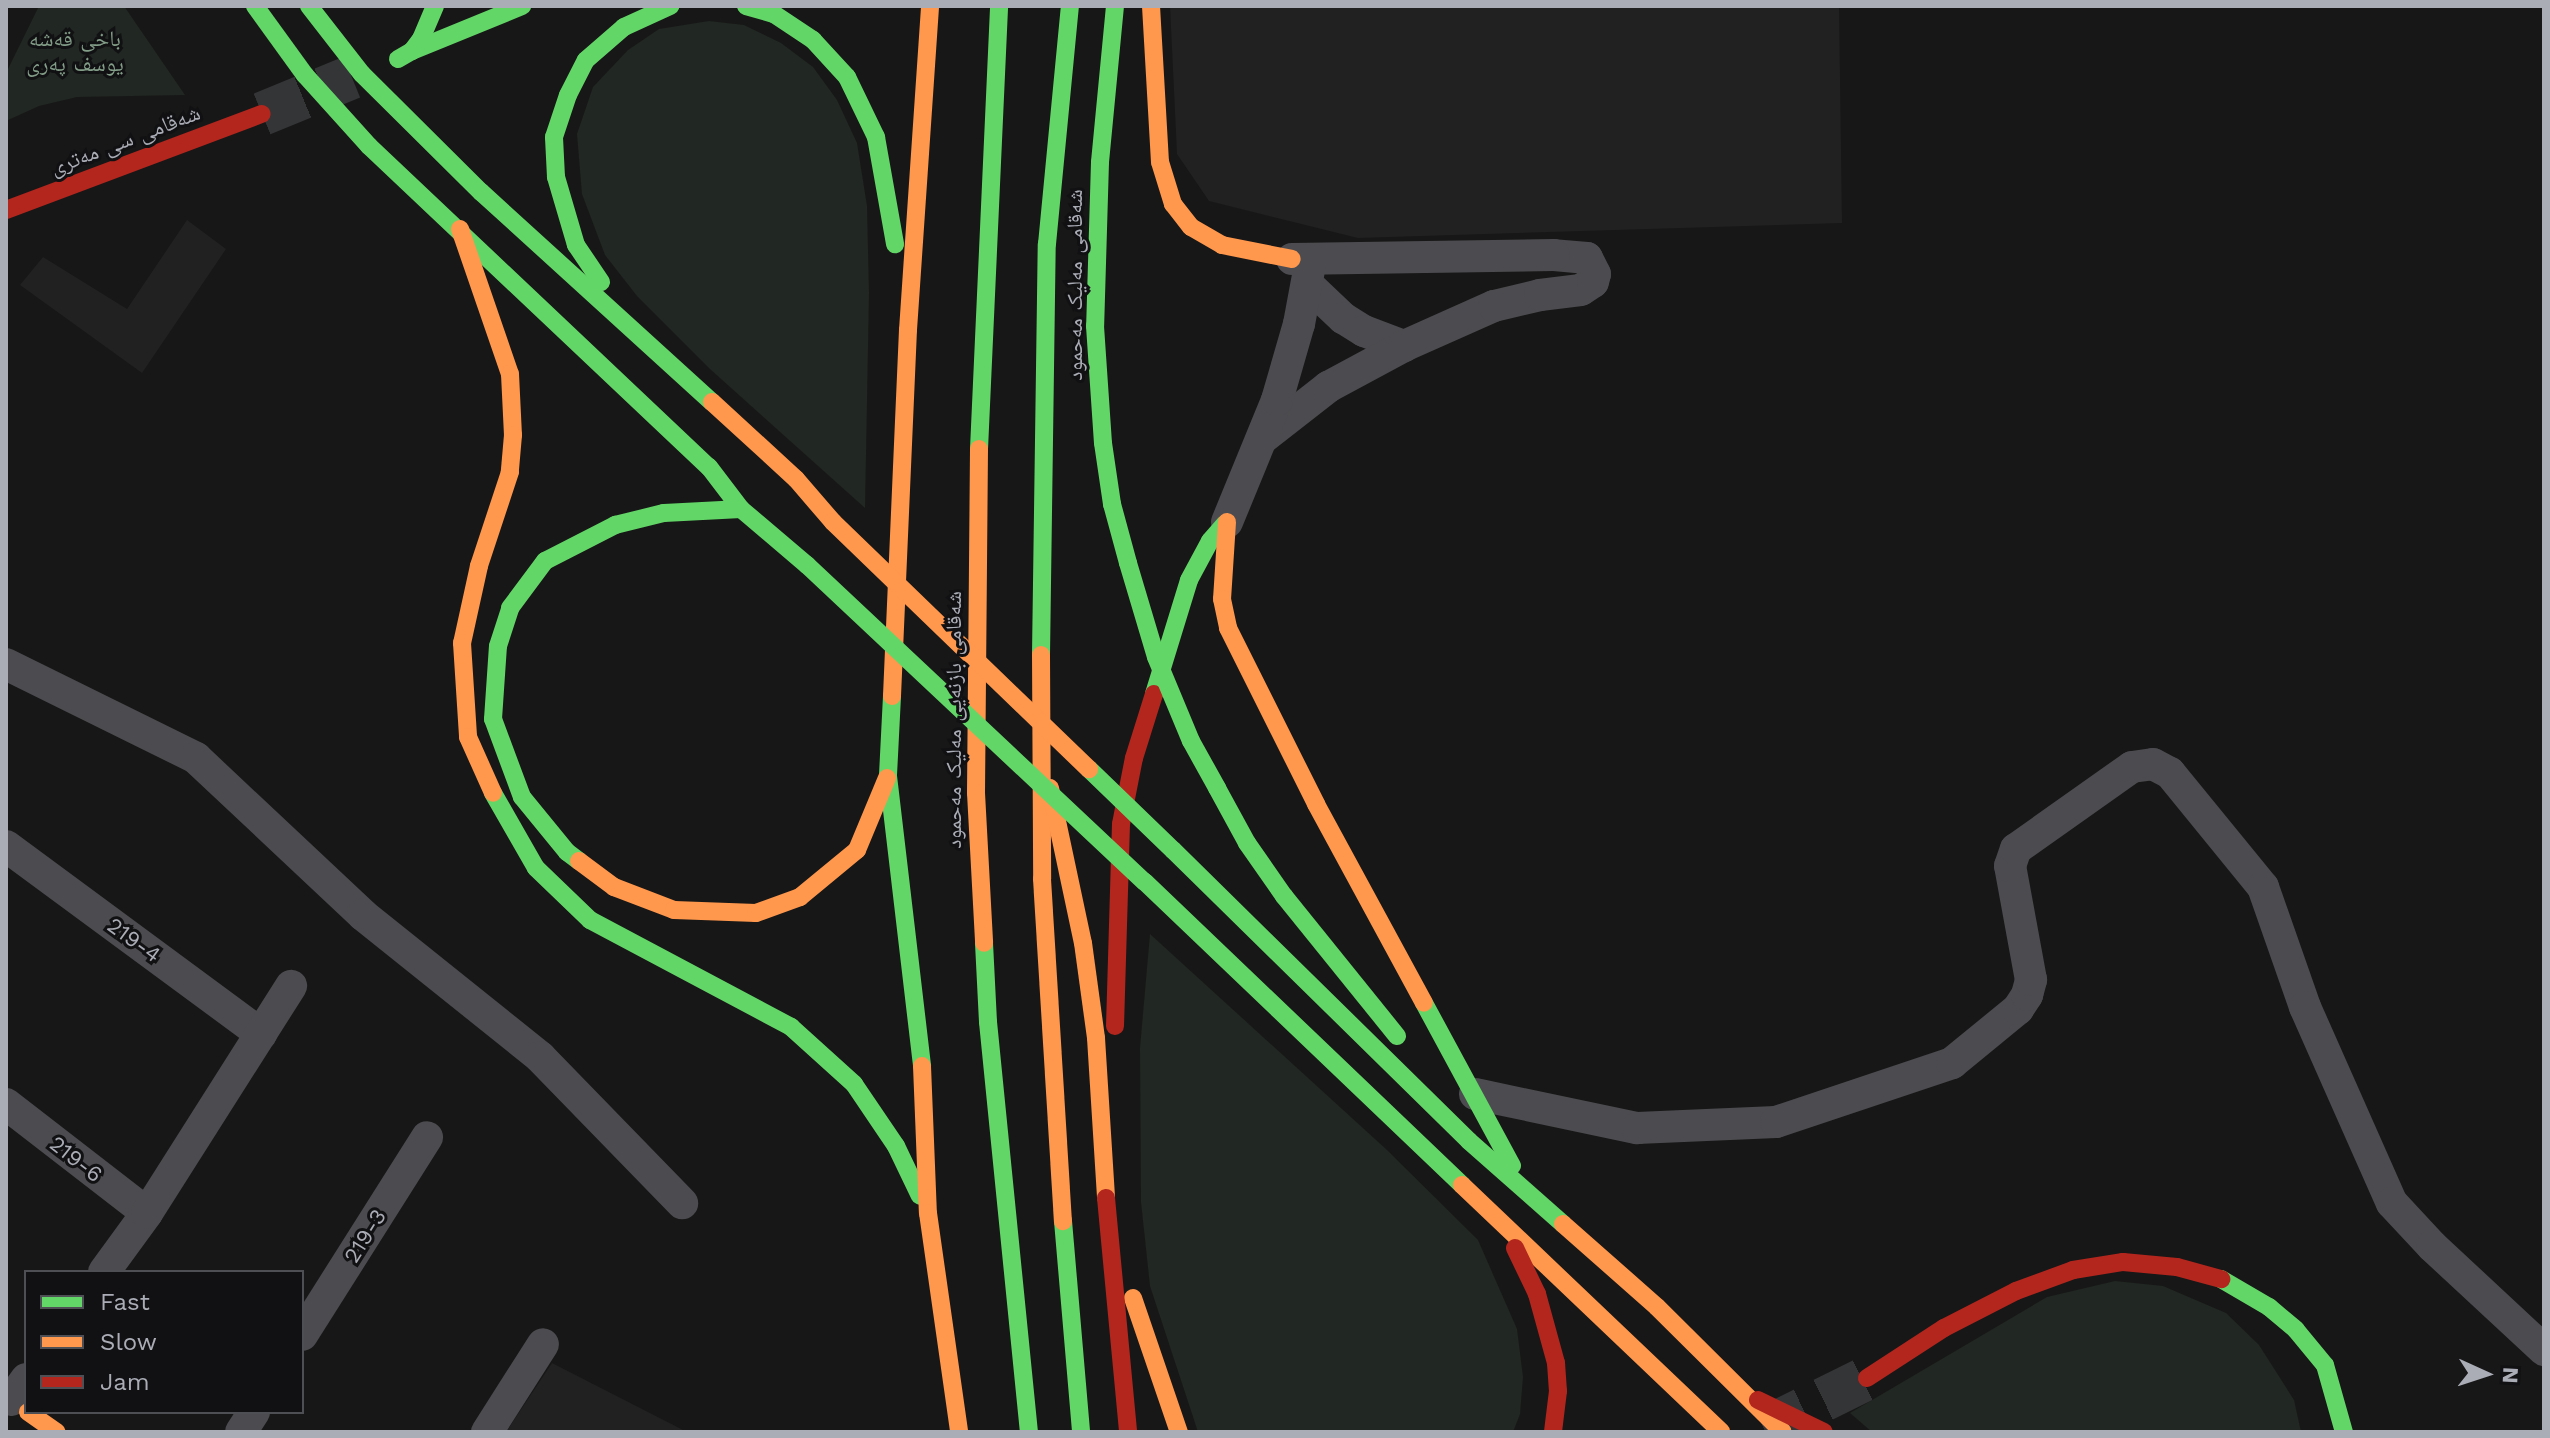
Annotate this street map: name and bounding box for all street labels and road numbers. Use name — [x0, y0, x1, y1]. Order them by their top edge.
street label: شەقامی سی مەتری — [46, 99, 204, 181]
street label: شەقامی مەلیک مەحمود — [1062, 189, 1088, 381]
street label: شەقامی بازنەیی مەلیک مەحمود — [941, 591, 967, 849]
street label: 219-4 — [102, 912, 166, 968]
street label: 219-6 — [44, 1130, 108, 1188]
street label: 219-3 — [338, 1204, 392, 1268]

